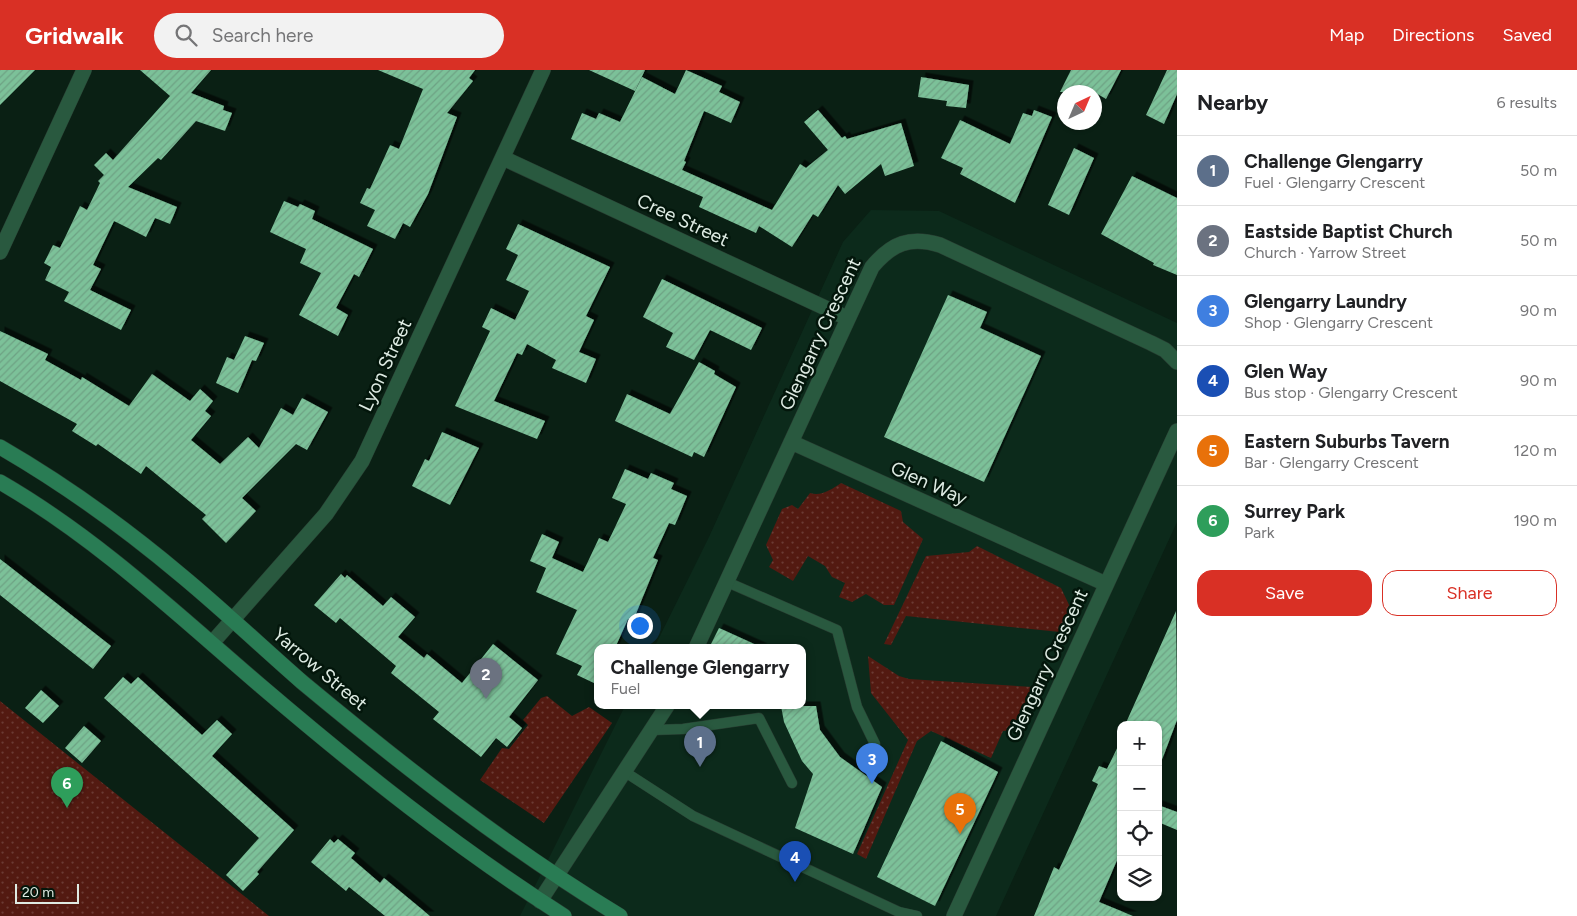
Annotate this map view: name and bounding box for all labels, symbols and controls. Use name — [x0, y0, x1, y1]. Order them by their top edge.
search box — [154, 13, 504, 58]
text: Gridwalk — [25, 21, 124, 50]
icon: search — [172, 21, 200, 49]
text: Search here — [212, 24, 313, 47]
text: Map — [1329, 24, 1364, 46]
text: Directions — [1392, 24, 1474, 46]
text: Saved — [1502, 24, 1552, 46]
north arrow — [1057, 85, 1102, 130]
text: Nearby — [1197, 90, 1268, 115]
text: 6 results — [1496, 93, 1557, 112]
text: Challenge Glengarry — [1244, 150, 1423, 173]
text: 1 — [1210, 161, 1216, 180]
text: 50 m — [1520, 161, 1557, 180]
text: Fuel · Glengarry Crescent — [1244, 173, 1425, 192]
street label: Cree Street — [633, 189, 733, 251]
text: Eastside Baptist Church — [1244, 220, 1453, 243]
text: 2 — [1208, 231, 1218, 250]
text: 50 m — [1520, 231, 1557, 250]
text: Church · Yarrow Street — [1244, 243, 1406, 262]
street label: Glengarry Crescent — [775, 254, 865, 414]
text: Glengarry Laundry — [1244, 290, 1407, 313]
text: 3 — [1209, 301, 1217, 320]
text: 90 m — [1520, 301, 1557, 320]
text: Shop · Glengarry Crescent — [1244, 313, 1433, 332]
street label: Lyon Street — [354, 315, 416, 415]
text: Glen Way — [1244, 360, 1327, 383]
text: 4 — [1208, 371, 1218, 390]
text: 90 m — [1520, 371, 1557, 390]
text: Bus stop · Glengarry Crescent — [1244, 383, 1458, 402]
text: Eastern Suburbs Tavern — [1244, 430, 1450, 453]
text: 5 — [1208, 441, 1218, 460]
text: 120 m — [1514, 441, 1557, 460]
text: Bar · Glengarry Crescent — [1244, 453, 1419, 472]
street label: Glen Way — [887, 456, 971, 510]
text: Surrey Park — [1244, 500, 1345, 523]
text: 6 — [1208, 511, 1218, 530]
text: 190 m — [1514, 511, 1557, 530]
text: Park — [1244, 523, 1274, 542]
button: Save — [1197, 570, 1372, 616]
button: Share — [1382, 570, 1557, 616]
street label: Glengarry Crescent — [1002, 585, 1092, 745]
your location — [627, 613, 653, 639]
street label: Yarrow Street — [268, 623, 372, 715]
popup — [594, 644, 806, 709]
text: Challenge Glengarry — [611, 656, 789, 679]
pin: 2 — [470, 658, 502, 699]
text: Fuel — [611, 679, 640, 698]
map controls — [1117, 721, 1162, 901]
button: + — [1117, 721, 1162, 766]
pin: 1 — [684, 726, 716, 767]
pin: 3 — [856, 743, 888, 784]
button: − — [1117, 766, 1162, 811]
pin: 6 — [51, 767, 83, 808]
pin: 5 — [944, 793, 976, 834]
button: locate — [1117, 811, 1162, 856]
pin: 4 — [779, 841, 811, 882]
button: layers — [1117, 856, 1162, 901]
scale bar — [15, 881, 79, 904]
text: 20 m — [22, 884, 54, 901]

